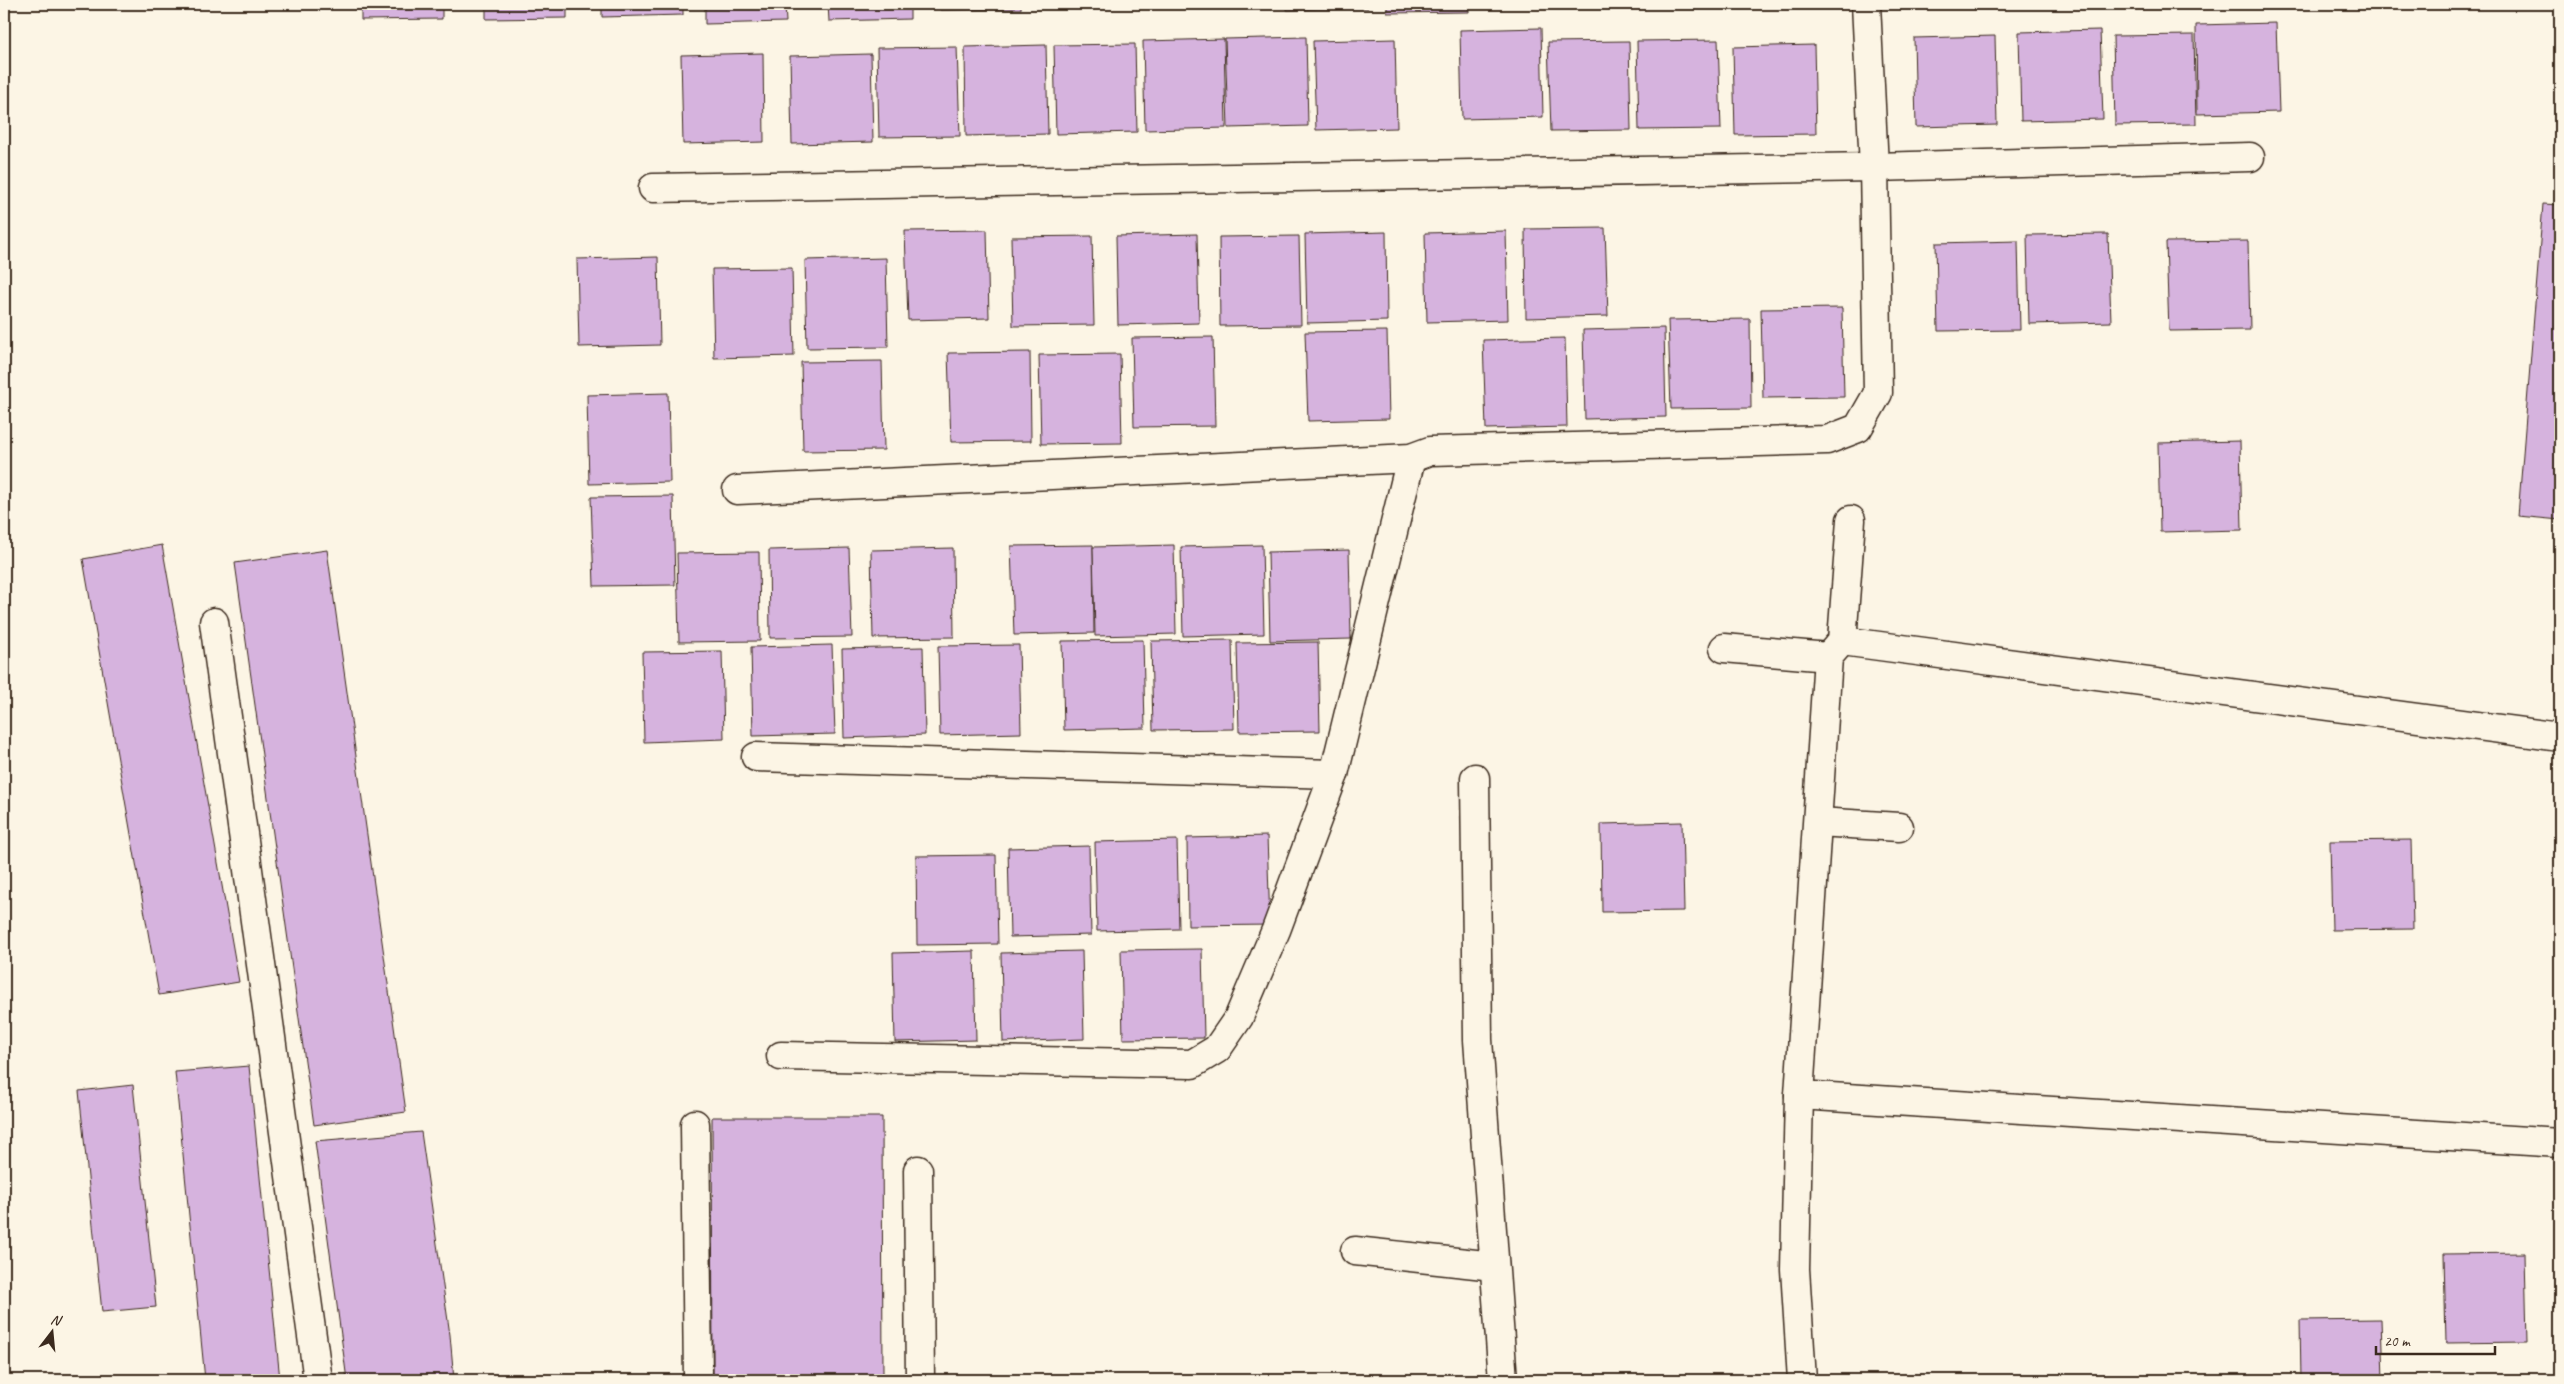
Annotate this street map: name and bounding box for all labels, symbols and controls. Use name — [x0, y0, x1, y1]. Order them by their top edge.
north arrow — [28, 1306, 78, 1356]
text: N — [49, 1311, 64, 1330]
scale bar — [2376, 1324, 2495, 1356]
text: 20 m — [2384, 1332, 2411, 1351]

